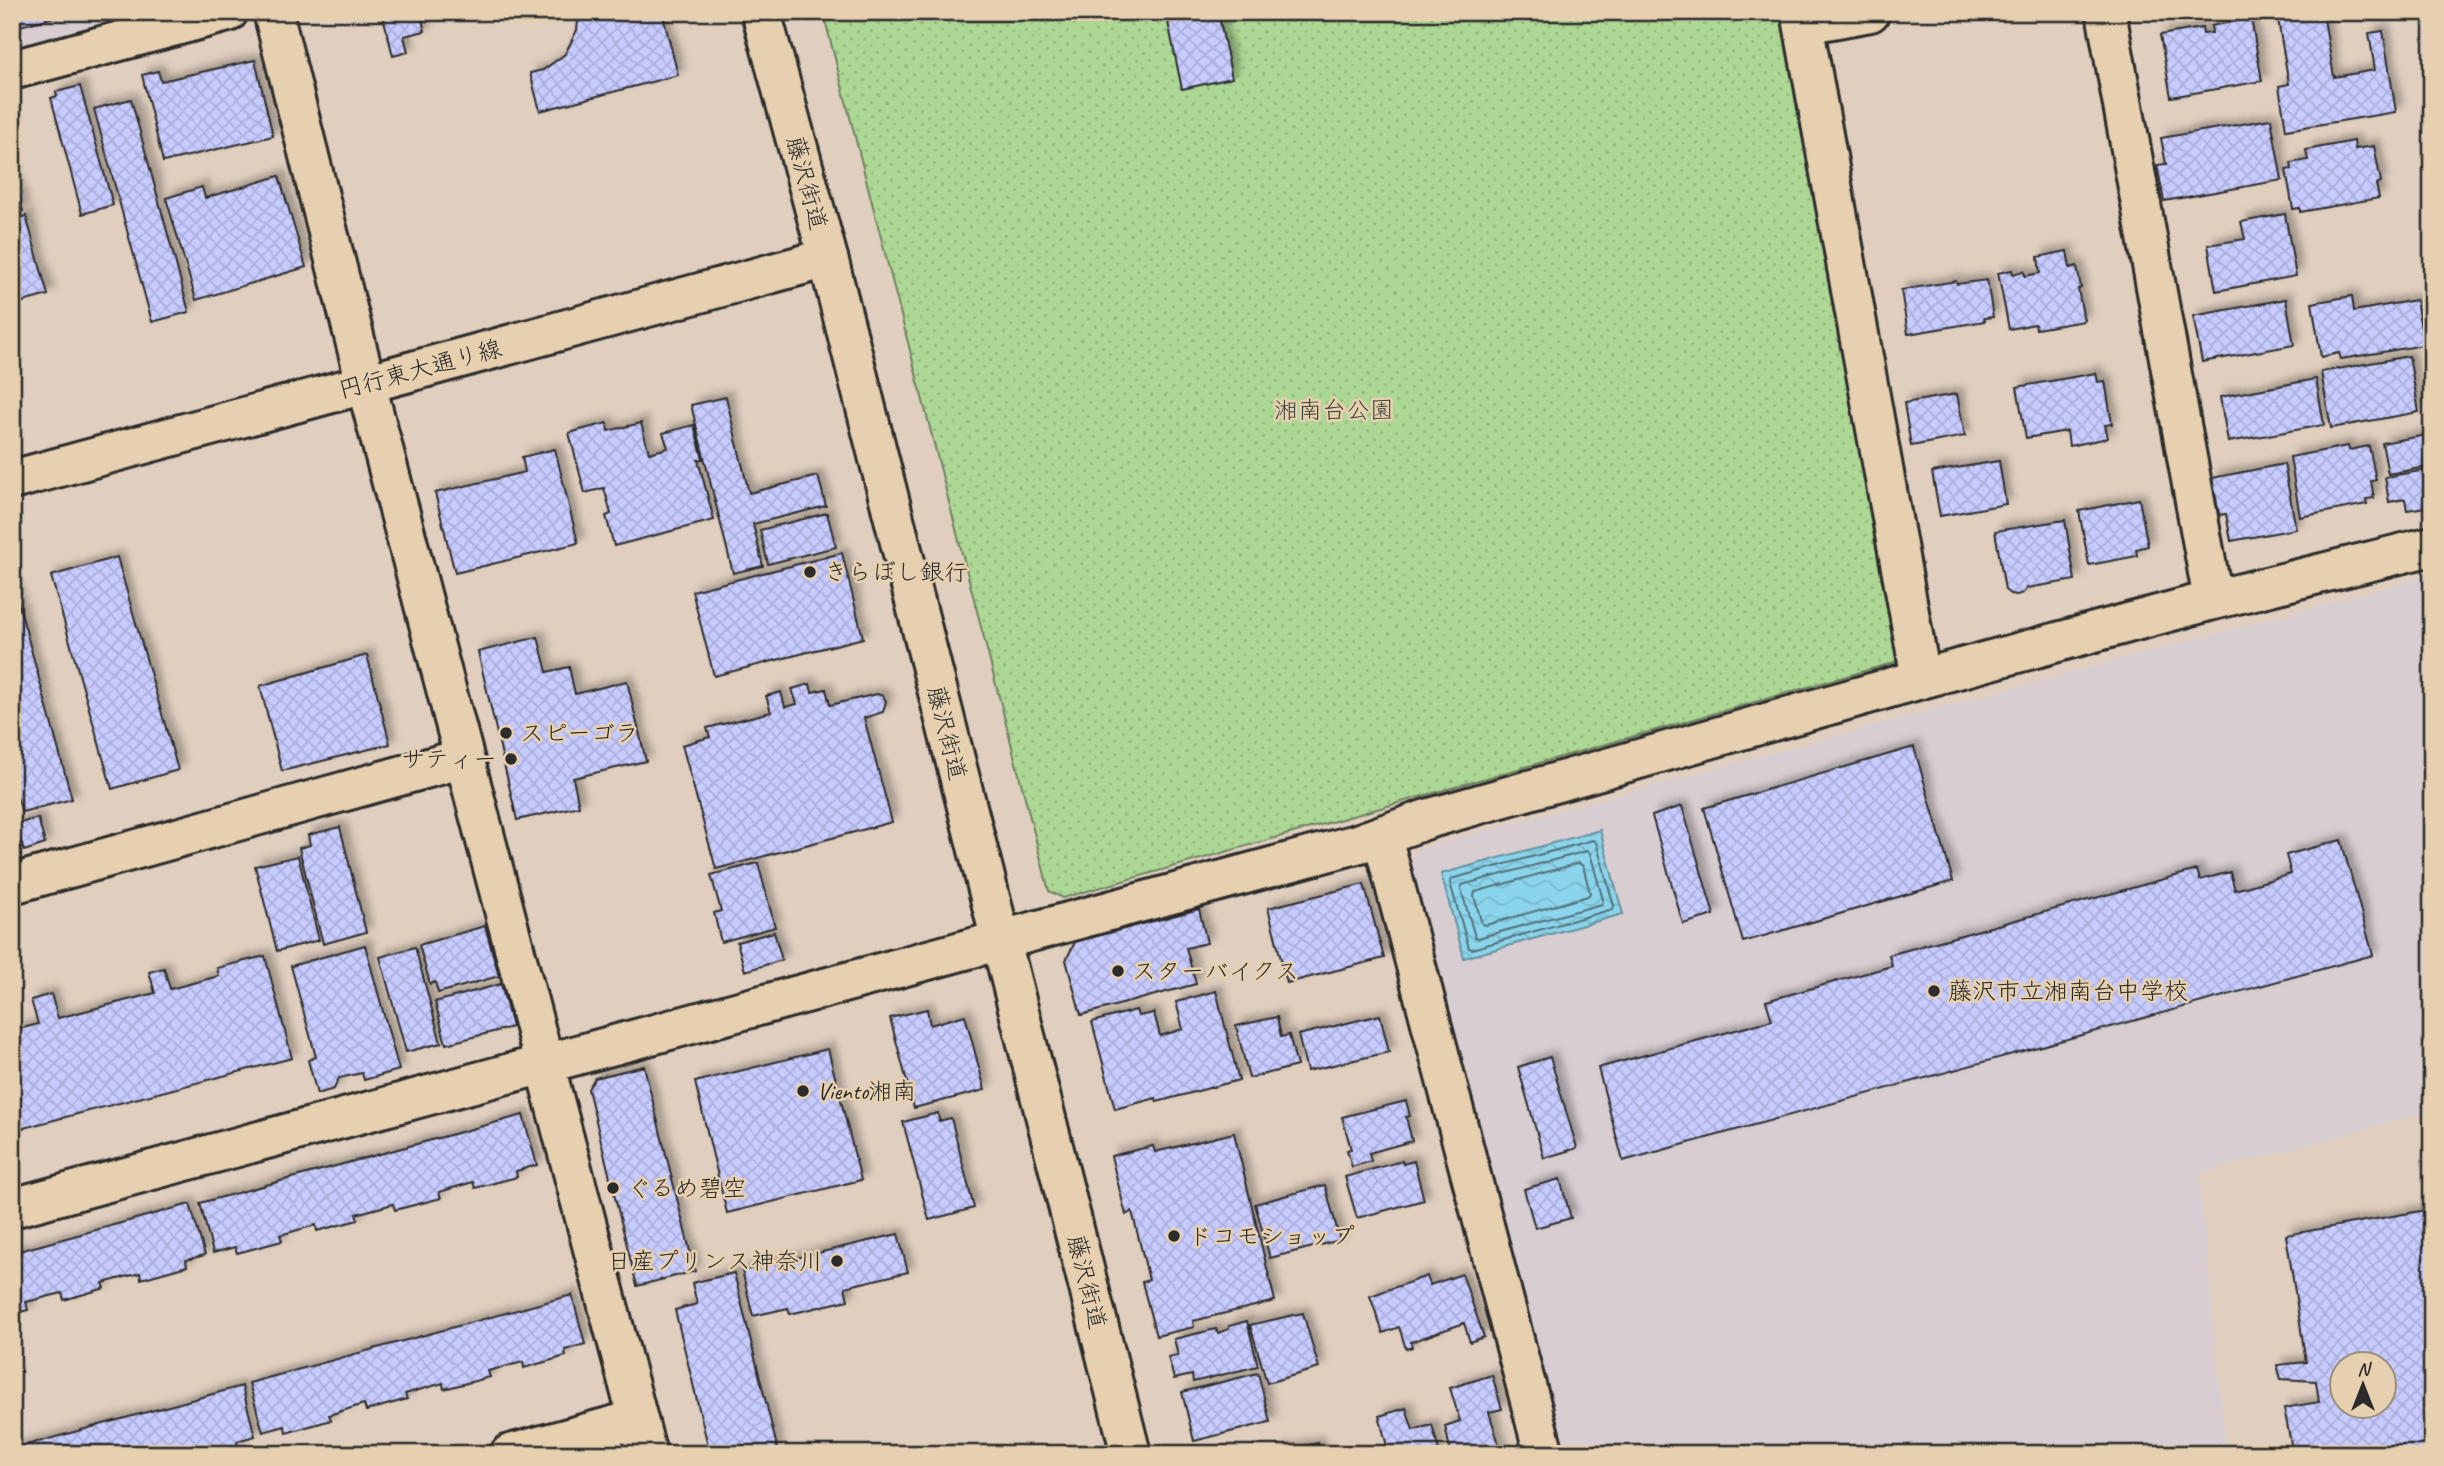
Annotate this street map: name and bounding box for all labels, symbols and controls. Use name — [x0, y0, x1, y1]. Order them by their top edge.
street label: 藤沢街道 — [780, 133, 834, 233]
street label: 円行東大通り線 — [335, 333, 505, 405]
park label: 湘南台公園 — [1274, 395, 1394, 425]
place label: きらぼし銀行 — [824, 557, 968, 587]
marker: きらぼし銀行 — [802, 564, 818, 580]
street label: 藤沢街道 — [921, 683, 973, 783]
place label: スピーゴラ — [520, 718, 639, 748]
marker: スピーゴラ — [498, 725, 514, 741]
place label: サティー — [401, 744, 497, 774]
marker: サティー — [503, 751, 519, 767]
place label: スターバイクス — [1132, 956, 1299, 986]
marker: スターバイクス — [1110, 963, 1126, 979]
place label: 藤沢市立湘南台中学校 — [1948, 976, 2188, 1006]
marker: 藤沢市立湘南台中学校 — [1926, 983, 1942, 999]
place label: Viento湘南 — [817, 1076, 916, 1106]
marker: Viento湘南 — [795, 1083, 811, 1099]
place label: ぐるめ碧空 — [627, 1173, 747, 1203]
marker: ぐるめ碧空 — [605, 1180, 621, 1196]
place label: ドコモショップ — [1188, 1221, 1355, 1251]
marker: ドコモショップ — [1166, 1228, 1182, 1244]
street label: 藤沢街道 — [1061, 1232, 1113, 1332]
place label: 日産プリンス神奈川 — [607, 1246, 823, 1276]
marker: 日産プリンス神奈川 — [829, 1253, 845, 1269]
north arrow — [2328, 1350, 2398, 1420]
text: N — [2357, 1357, 2372, 1381]

